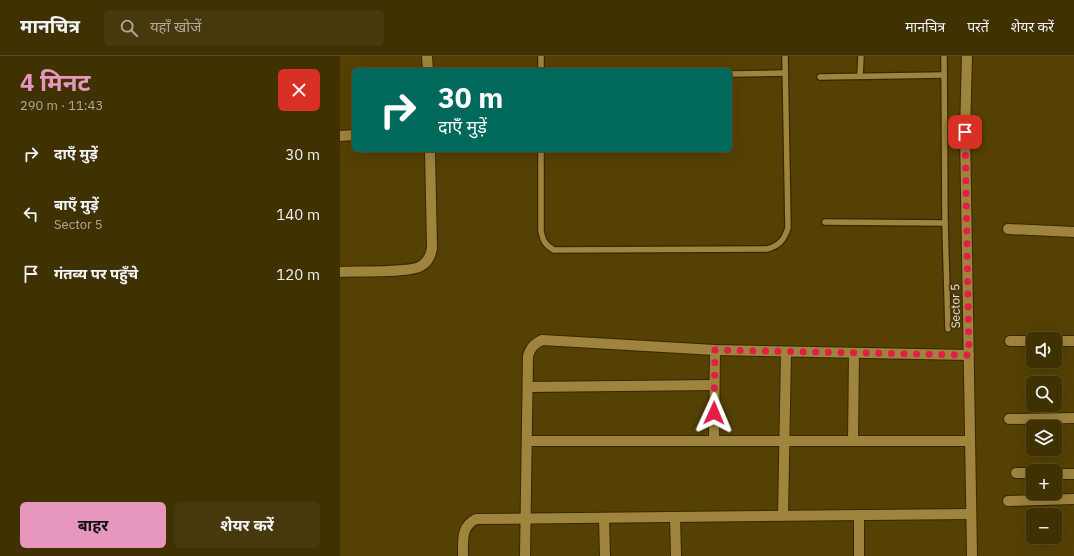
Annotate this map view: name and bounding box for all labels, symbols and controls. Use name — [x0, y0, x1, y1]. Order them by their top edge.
search box — [104, 10, 384, 46]
text: मानचित्र — [20, 14, 80, 38]
icon: search — [118, 17, 140, 39]
text: यहाँ खोजें — [150, 17, 201, 36]
text: मानचित्र — [905, 18, 945, 36]
text: परतें — [967, 18, 989, 36]
text: शेयर करें — [1011, 18, 1054, 36]
text: 4 मिनट — [20, 66, 90, 98]
button: close — [278, 69, 320, 111]
text: 30 m — [438, 79, 503, 116]
icon: right — [372, 84, 424, 136]
text: 290 m · 11:43 — [20, 97, 103, 114]
text: दाएँ मुड़ें — [438, 115, 487, 138]
pin — [948, 115, 982, 149]
icon: arrive — [954, 121, 976, 143]
icon: right — [20, 143, 42, 165]
text: दाएँ मुड़ें — [54, 144, 98, 163]
text: 30 m — [285, 145, 320, 164]
text: बाएँ मुड़ें — [54, 195, 99, 214]
icon: left — [20, 203, 42, 225]
text: 140 m — [276, 205, 320, 224]
text: Sector 5 — [54, 216, 103, 233]
icon: arrive — [20, 263, 42, 285]
text: गंतव्य पर पहुँचे — [54, 264, 138, 283]
text: 120 m — [276, 265, 320, 284]
street label: Sector 5 — [947, 283, 963, 329]
map controls — [1026, 332, 1062, 544]
button: sound — [1026, 332, 1062, 368]
button: search — [1026, 376, 1062, 412]
position arrow — [693, 392, 735, 434]
button: layers — [1026, 420, 1062, 456]
button: + — [1026, 464, 1062, 500]
button: बाहर — [20, 502, 166, 548]
button: शेयर करें — [174, 502, 320, 548]
button: − — [1026, 508, 1062, 544]

